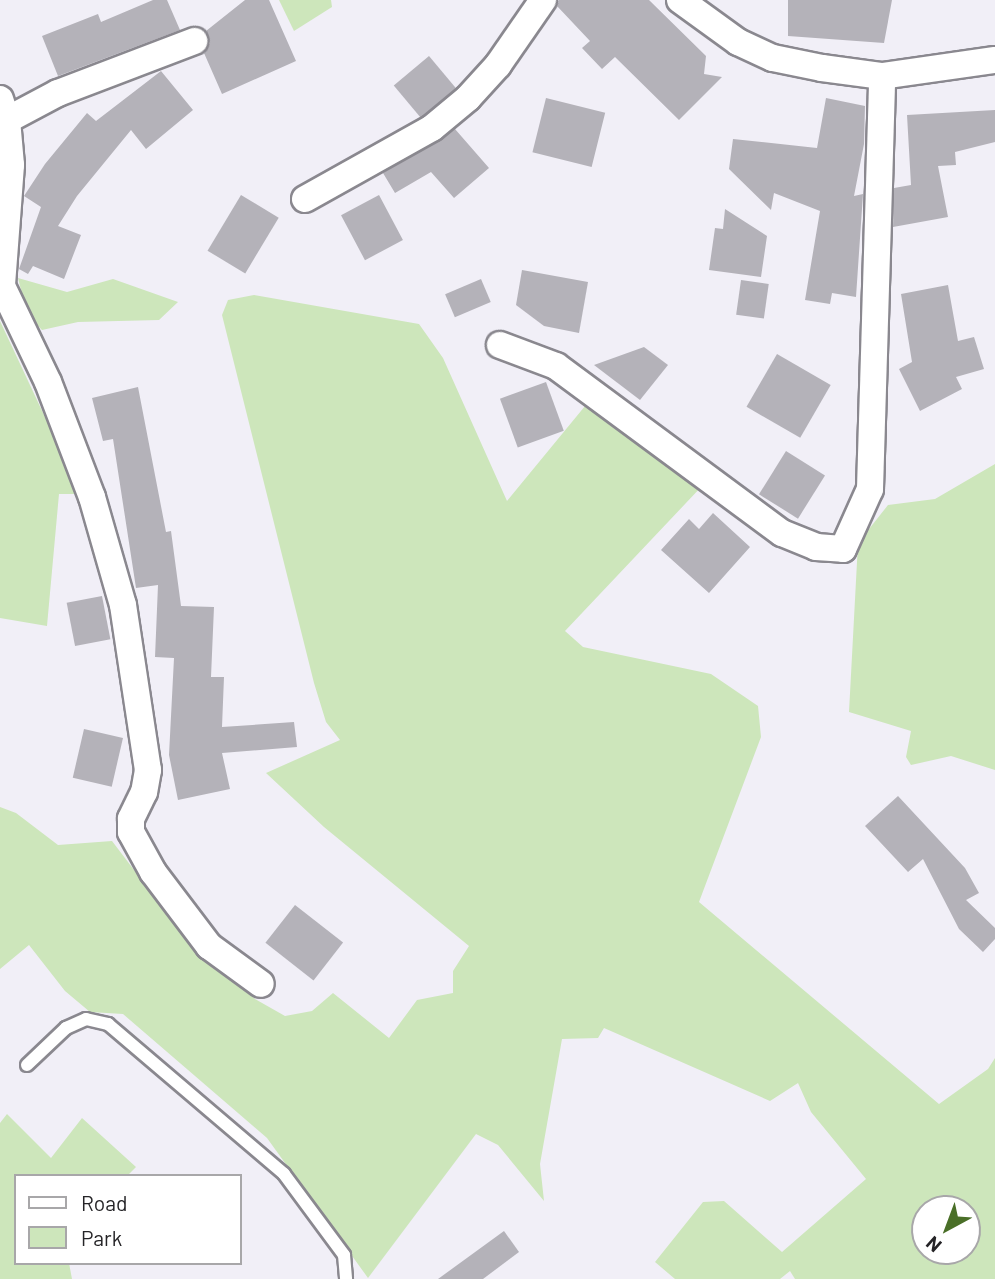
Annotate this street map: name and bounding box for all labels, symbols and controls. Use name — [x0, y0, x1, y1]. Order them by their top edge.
legend — [14, 1174, 242, 1265]
text: Road — [81, 1190, 127, 1215]
north arrow — [911, 1195, 981, 1265]
text: Park — [81, 1225, 122, 1250]
text: N — [921, 1232, 946, 1258]

